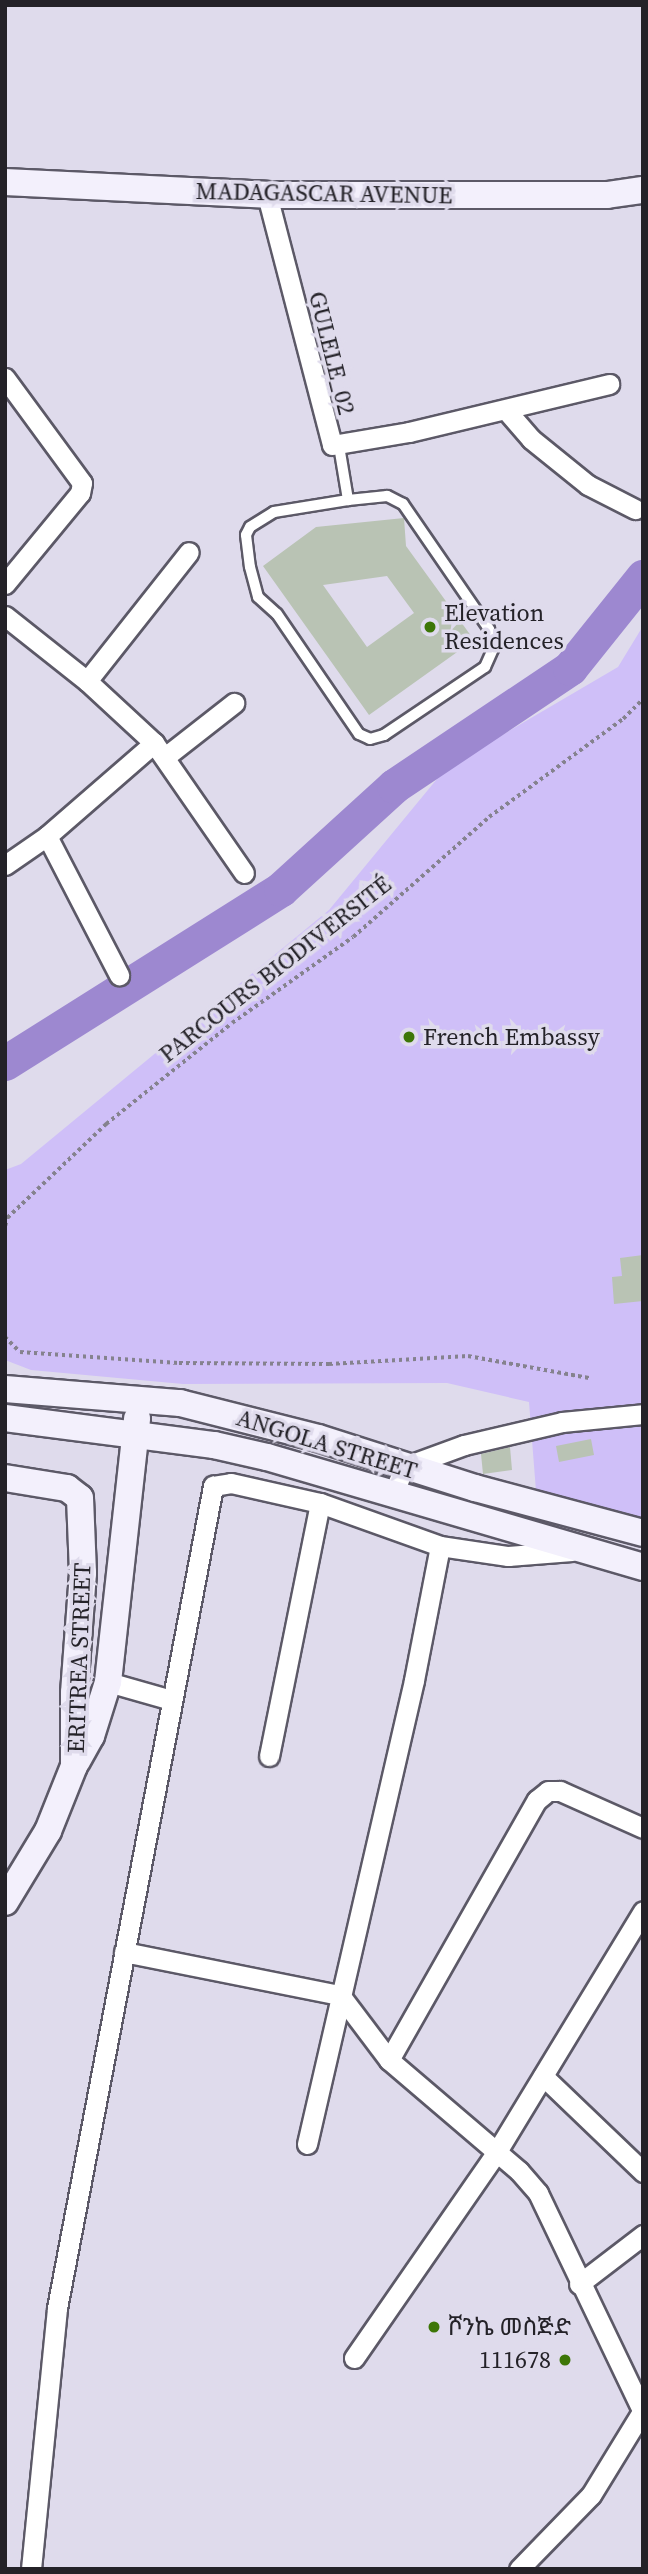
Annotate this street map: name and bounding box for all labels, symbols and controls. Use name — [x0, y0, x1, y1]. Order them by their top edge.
street label: MADAGASCAR AVENUE — [195, 176, 453, 210]
street label: GULELE_02 — [303, 288, 361, 418]
place label: Elevation Residences — [444, 599, 564, 655]
marker: Elevation Residences — [422, 619, 438, 635]
street label: PARCOURS BIODIVERSITÉ — [153, 870, 397, 1068]
place label: French Embassy — [423, 1023, 600, 1051]
marker: French Embassy — [401, 1029, 417, 1045]
street label: ANGOLA STREET — [233, 1403, 421, 1485]
street label: ERITREA STREET — [61, 1562, 97, 1754]
place label: ሾንኬ መስጅድ — [448, 2313, 571, 2341]
marker: ሾንኬ መስጅድ — [426, 2319, 442, 2335]
place label: 111678 — [479, 2346, 551, 2374]
marker: 111678 — [557, 2352, 573, 2368]

